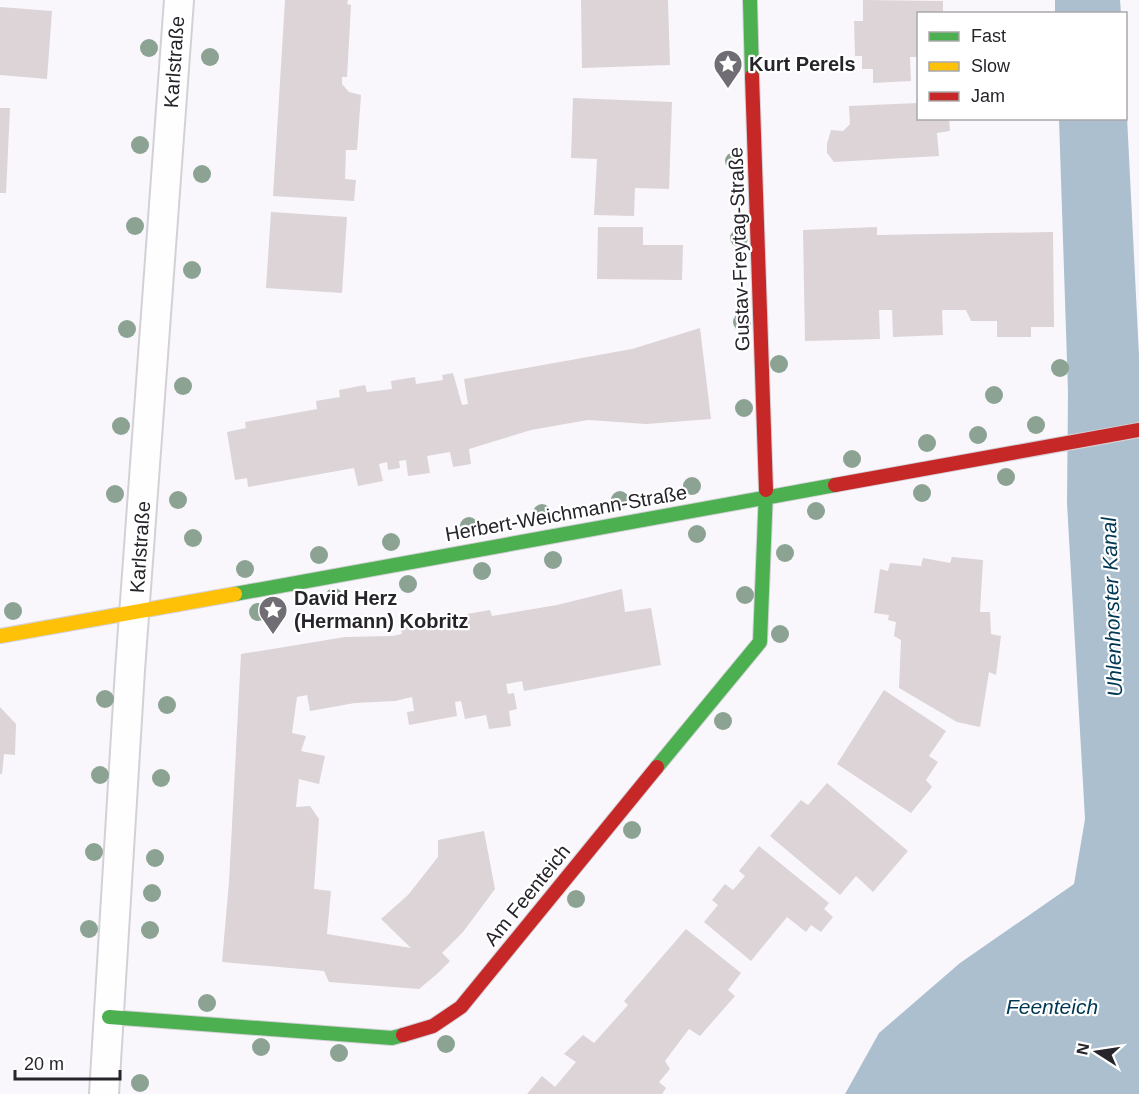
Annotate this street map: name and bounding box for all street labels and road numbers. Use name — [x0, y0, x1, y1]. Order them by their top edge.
street label: Karlstraße — [160, 15, 188, 109]
street label: Gustav-Freytag-Straße — [724, 146, 754, 352]
street label: Herbert-Weichmann-Straße — [443, 481, 689, 545]
street label: Karlstraße — [126, 500, 154, 594]
street label: Am Feenteich — [480, 840, 574, 950]

